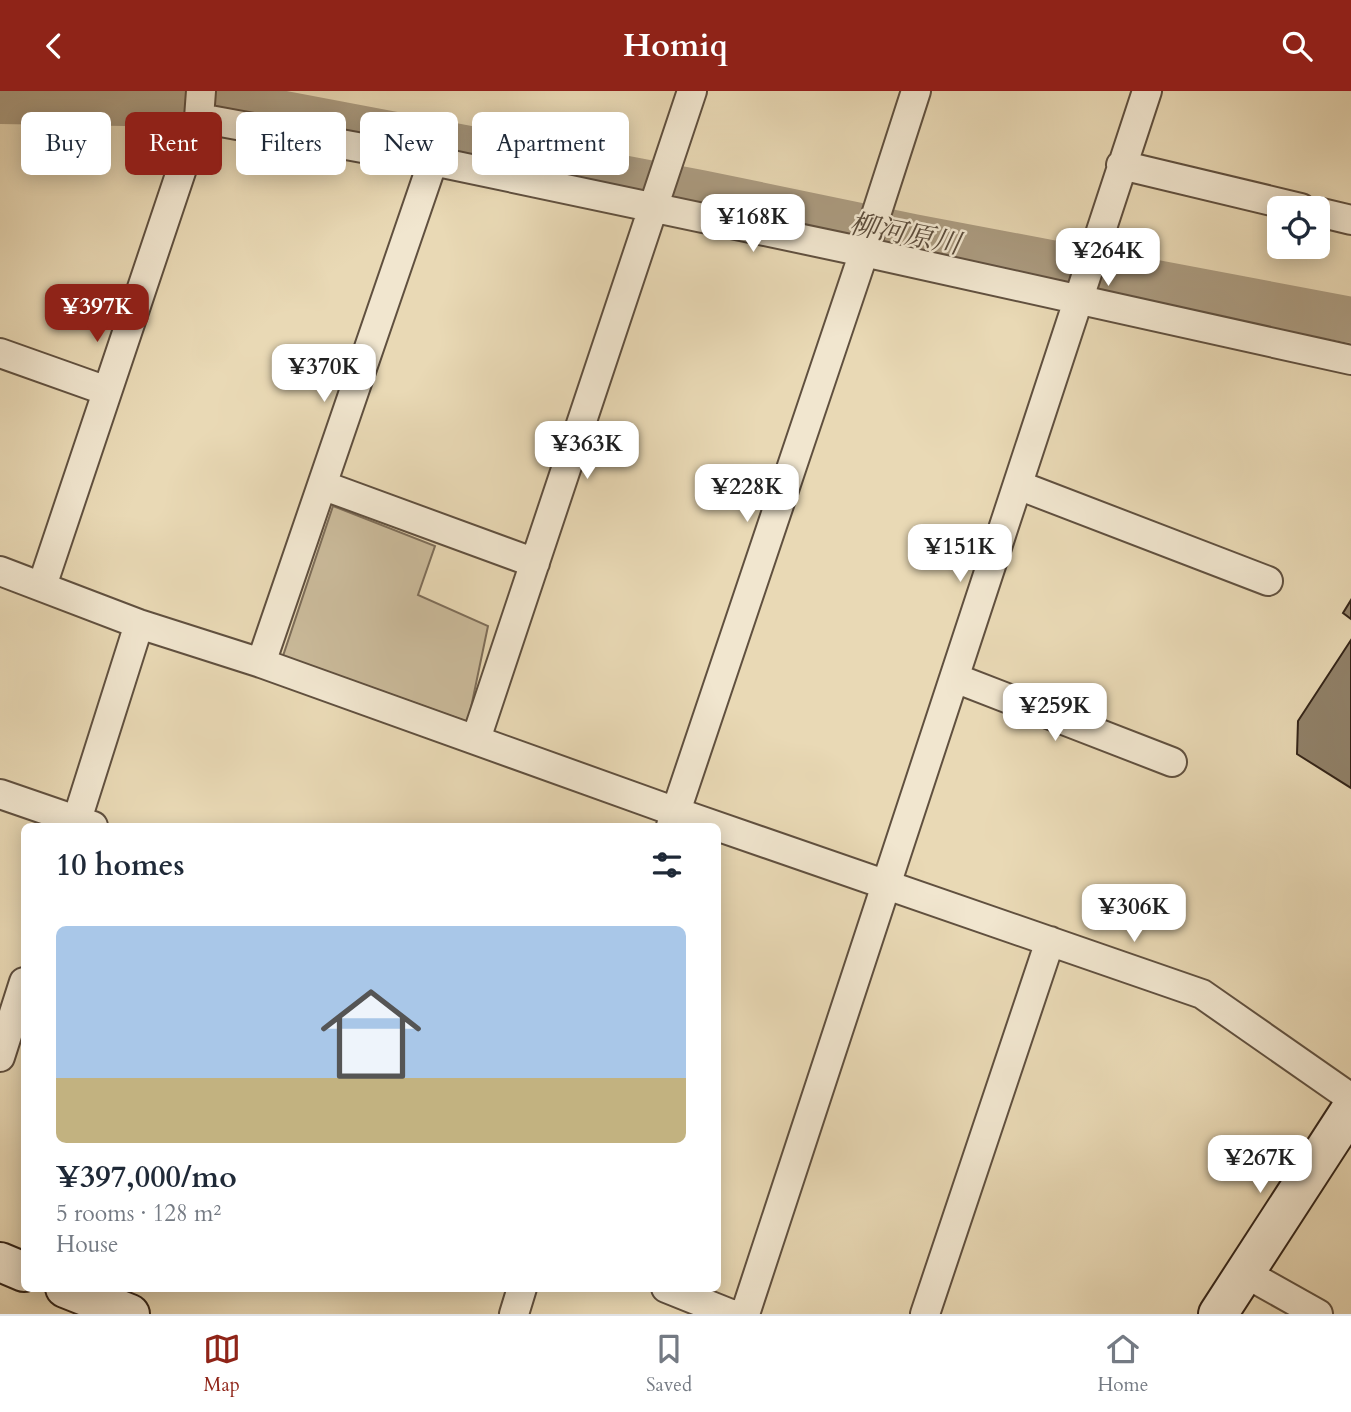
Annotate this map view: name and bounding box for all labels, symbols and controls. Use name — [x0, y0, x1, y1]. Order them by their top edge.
text: Homiq — [623, 24, 728, 68]
icon: back — [35, 27, 73, 65]
icon: search — [1278, 27, 1316, 65]
chip: Buy — [21, 112, 111, 175]
chip: Rent — [125, 112, 222, 175]
chip: Filters — [236, 112, 346, 175]
chip: New — [360, 112, 458, 175]
chip: Apartment — [472, 112, 629, 175]
pin: ¥168K — [704, 195, 802, 254]
map controls — [1267, 196, 1330, 259]
button: locate — [1267, 196, 1330, 259]
text: ¥168K — [717, 201, 789, 232]
water label: 柳河原川 — [846, 205, 967, 264]
pin: ¥264K — [1059, 229, 1157, 288]
text: ¥264K — [1072, 235, 1144, 266]
pin: ¥397K — [48, 285, 146, 344]
text: ¥397K — [61, 291, 133, 322]
pin: ¥370K — [275, 345, 373, 404]
text: ¥370K — [288, 351, 360, 382]
pin: ¥363K — [538, 421, 636, 481]
text: ¥363K — [551, 428, 623, 459]
pin: ¥228K — [698, 465, 796, 524]
text: ¥228K — [711, 471, 783, 502]
pin: ¥151K — [911, 525, 1009, 584]
text: ¥151K — [924, 531, 996, 562]
pin: ¥259K — [1006, 683, 1104, 743]
text: ¥259K — [1019, 690, 1091, 721]
text: 10 homes — [56, 845, 185, 886]
icon: filters — [648, 846, 686, 884]
pin: ¥306K — [1085, 885, 1183, 944]
text: ¥306K — [1098, 891, 1170, 922]
icon: home — [308, 971, 434, 1097]
pin: ¥267K — [1211, 1135, 1309, 1195]
text: ¥267K — [1224, 1142, 1296, 1173]
text: ¥397,000/mo — [56, 1157, 237, 1198]
text: 5 rooms · 128 m² — [56, 1198, 221, 1229]
text: House — [56, 1229, 118, 1260]
tab: Map — [203, 1330, 241, 1398]
tab: Saved — [646, 1330, 692, 1398]
tab: Home — [1097, 1330, 1148, 1398]

